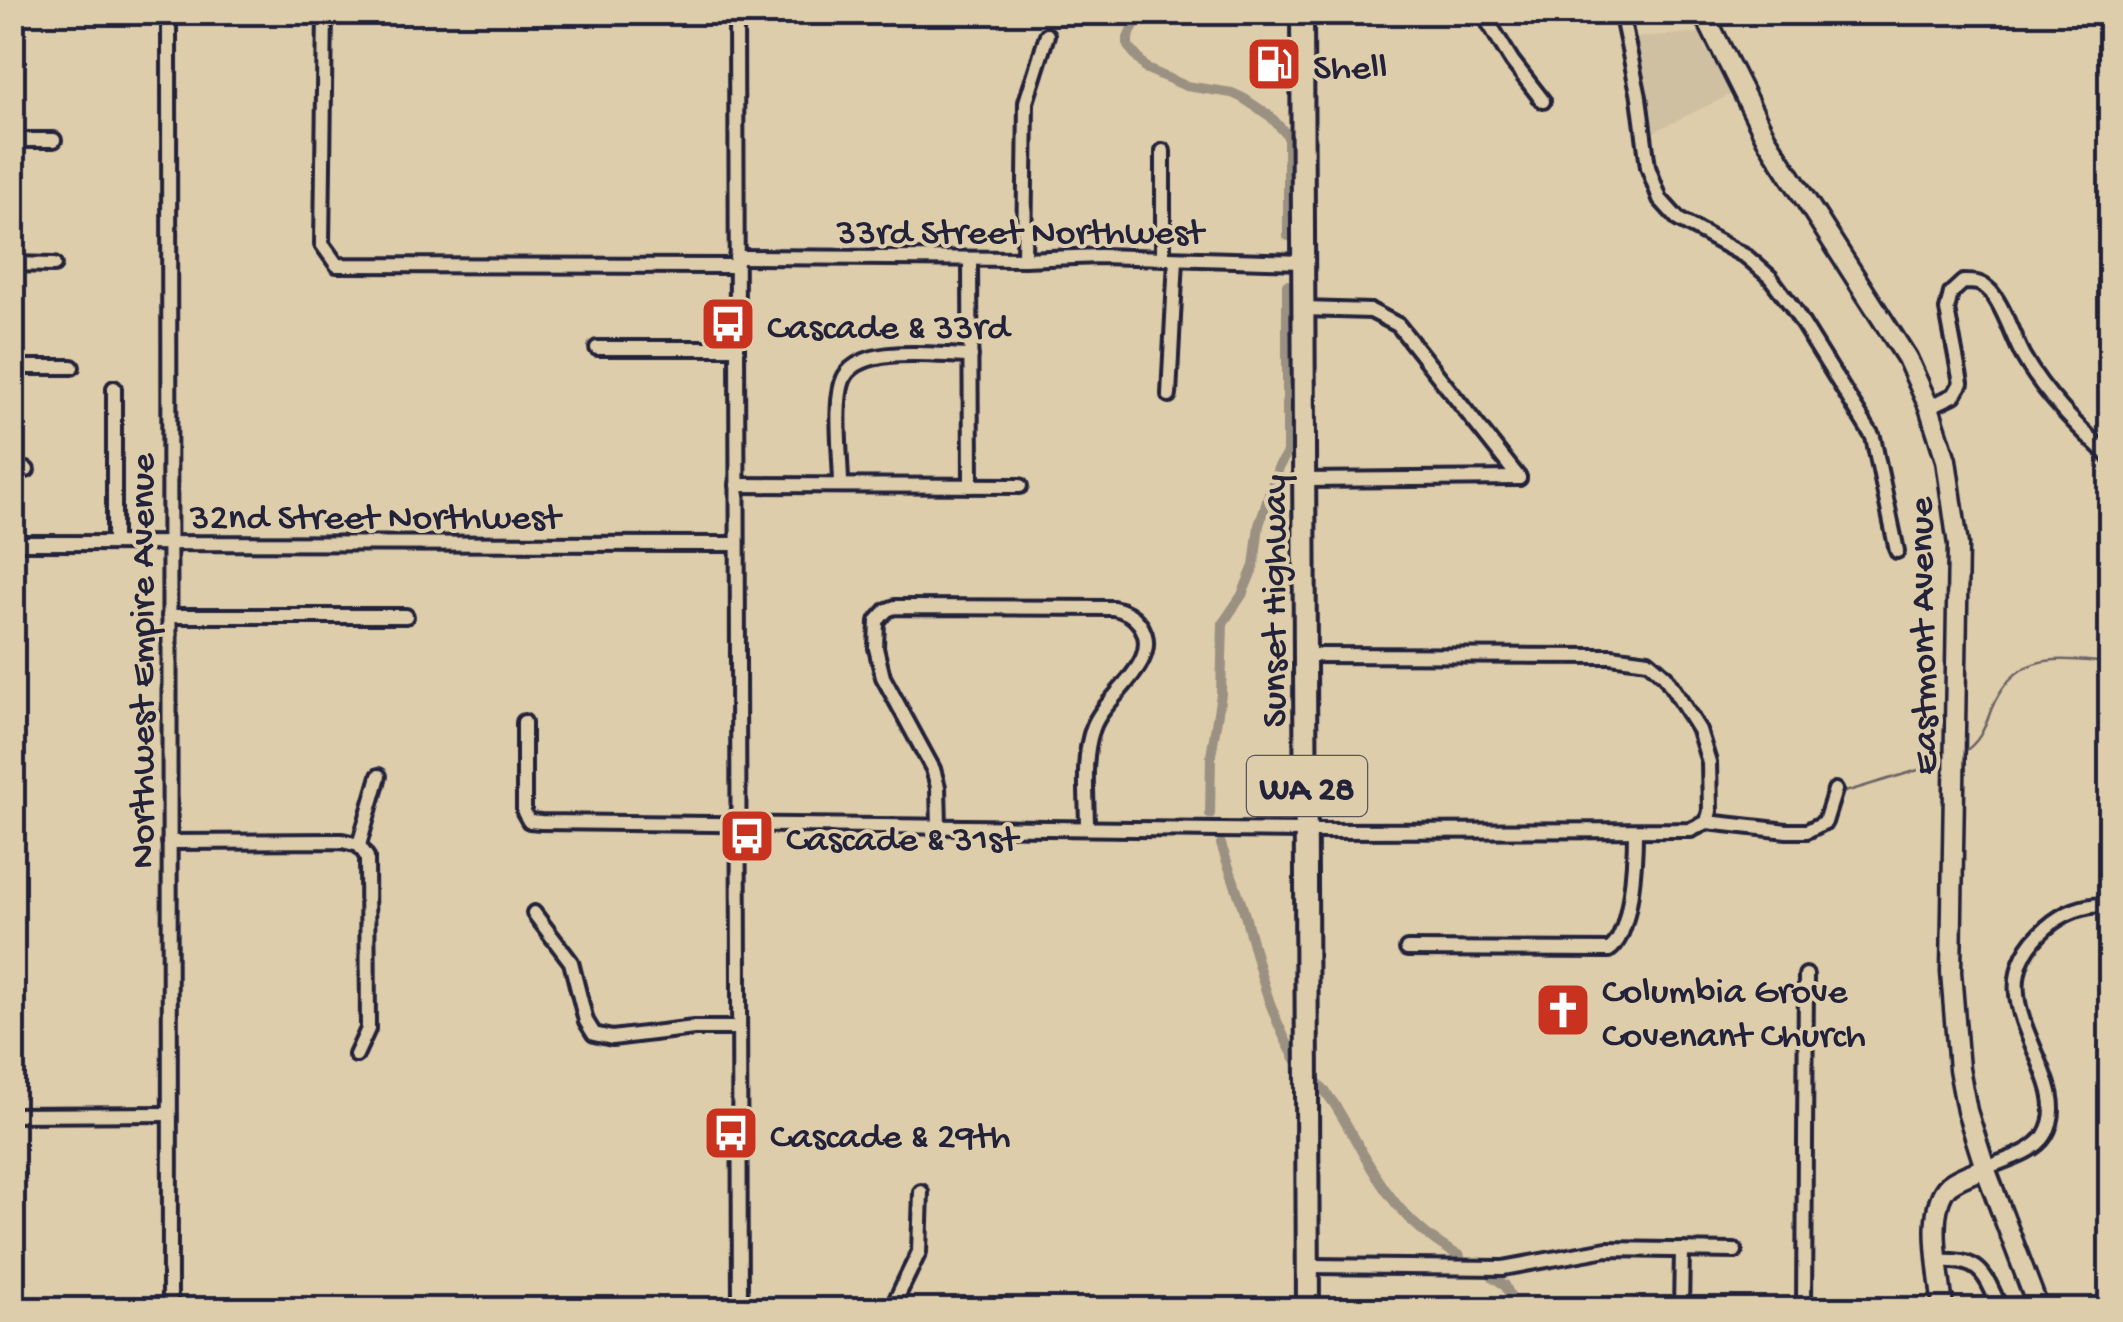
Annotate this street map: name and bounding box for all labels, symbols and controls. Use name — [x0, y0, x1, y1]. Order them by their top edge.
fuel station icon: Shell — [1244, 34, 1304, 94]
place label: Shell — [1313, 48, 1387, 92]
street label: 33rd Street Northwest — [836, 213, 1207, 257]
bus stop icon: Cascade & 33rd — [698, 294, 758, 354]
place label: Cascade & 33rd — [767, 308, 1012, 352]
street label: Northwest Empire Avenue — [123, 453, 167, 869]
street label: Sunset Highway — [1255, 474, 1299, 727]
street label: Eastmont Avenue — [1902, 496, 1950, 775]
street label: 32nd Street Northwest — [189, 498, 564, 542]
road number: WA 28 — [1247, 756, 1367, 816]
bus stop icon: Cascade & 31st — [717, 806, 777, 866]
place label: Cascade & 31st — [786, 820, 1021, 864]
place label: Columbia Grove Covenant Church — [1602, 972, 1866, 1060]
church icon: Columbia Grove Covenant Church — [1533, 980, 1593, 1040]
bus stop icon: Cascade & 29th — [701, 1103, 761, 1163]
place label: Cascade & 29th — [770, 1117, 1011, 1161]

